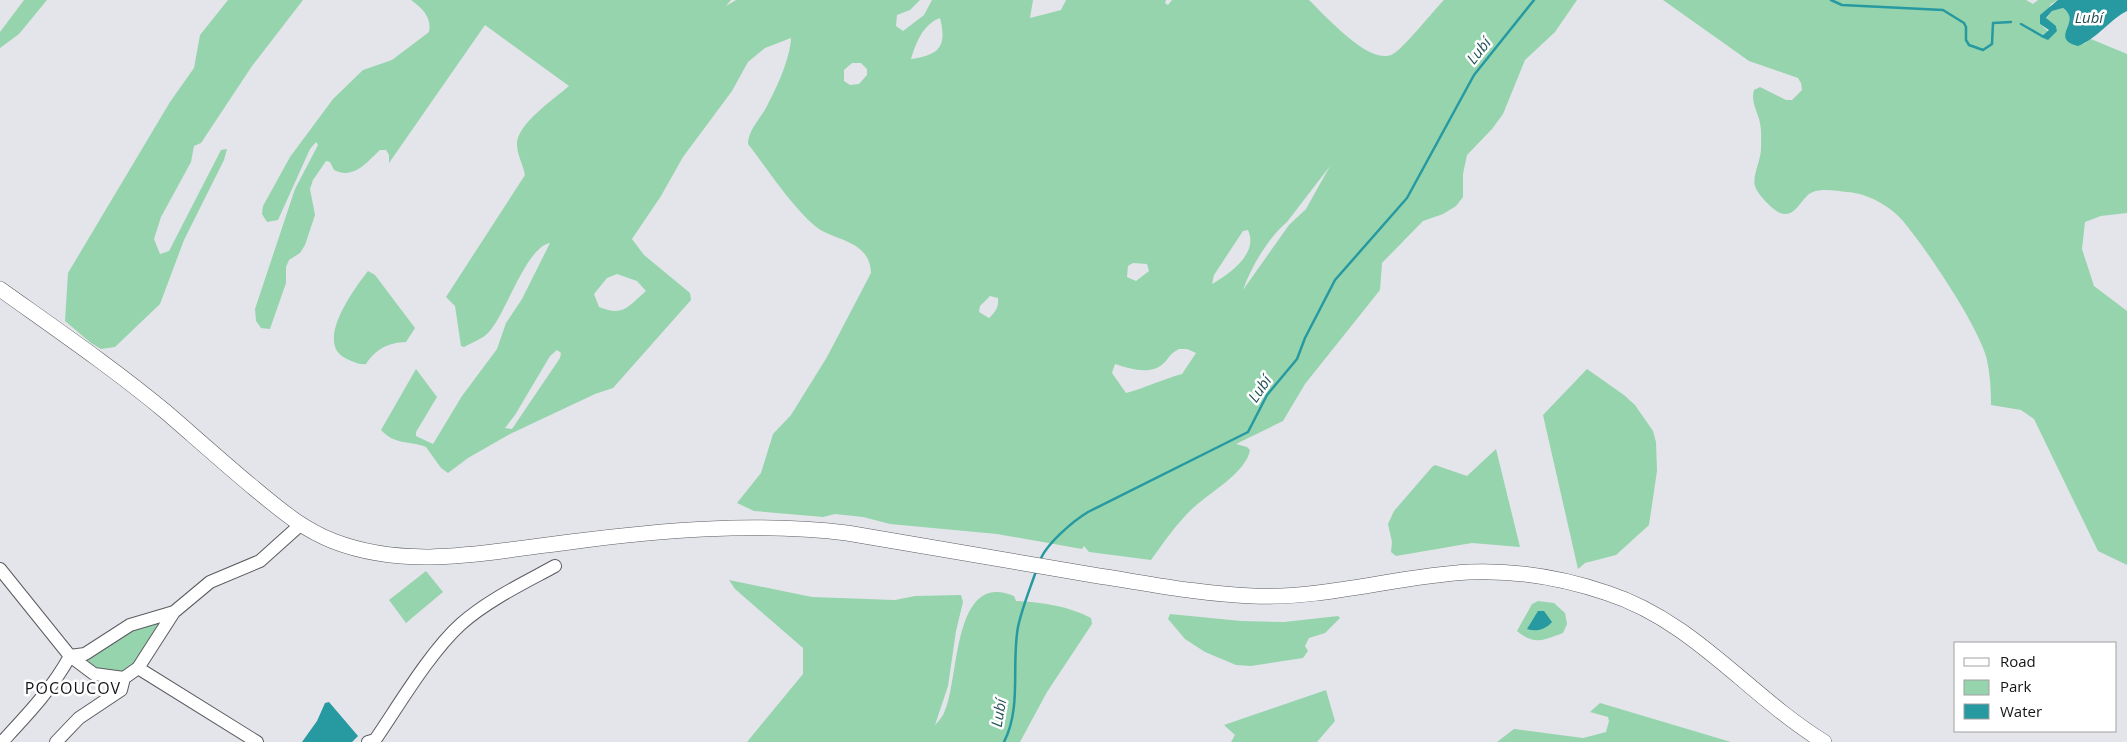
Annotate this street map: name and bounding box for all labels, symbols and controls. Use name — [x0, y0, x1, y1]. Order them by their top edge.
water label: Lubí — [2075, 7, 2105, 27]
water label: Lubí — [1462, 31, 1496, 68]
water label: Lubí — [1243, 369, 1277, 406]
legend — [1954, 642, 2117, 732]
text: Road — [2000, 651, 2036, 671]
text: Park — [2000, 676, 2031, 696]
district label: POCOUCOV — [25, 677, 121, 699]
water label: Lubí — [986, 695, 1011, 728]
text: Water — [2000, 701, 2042, 721]

